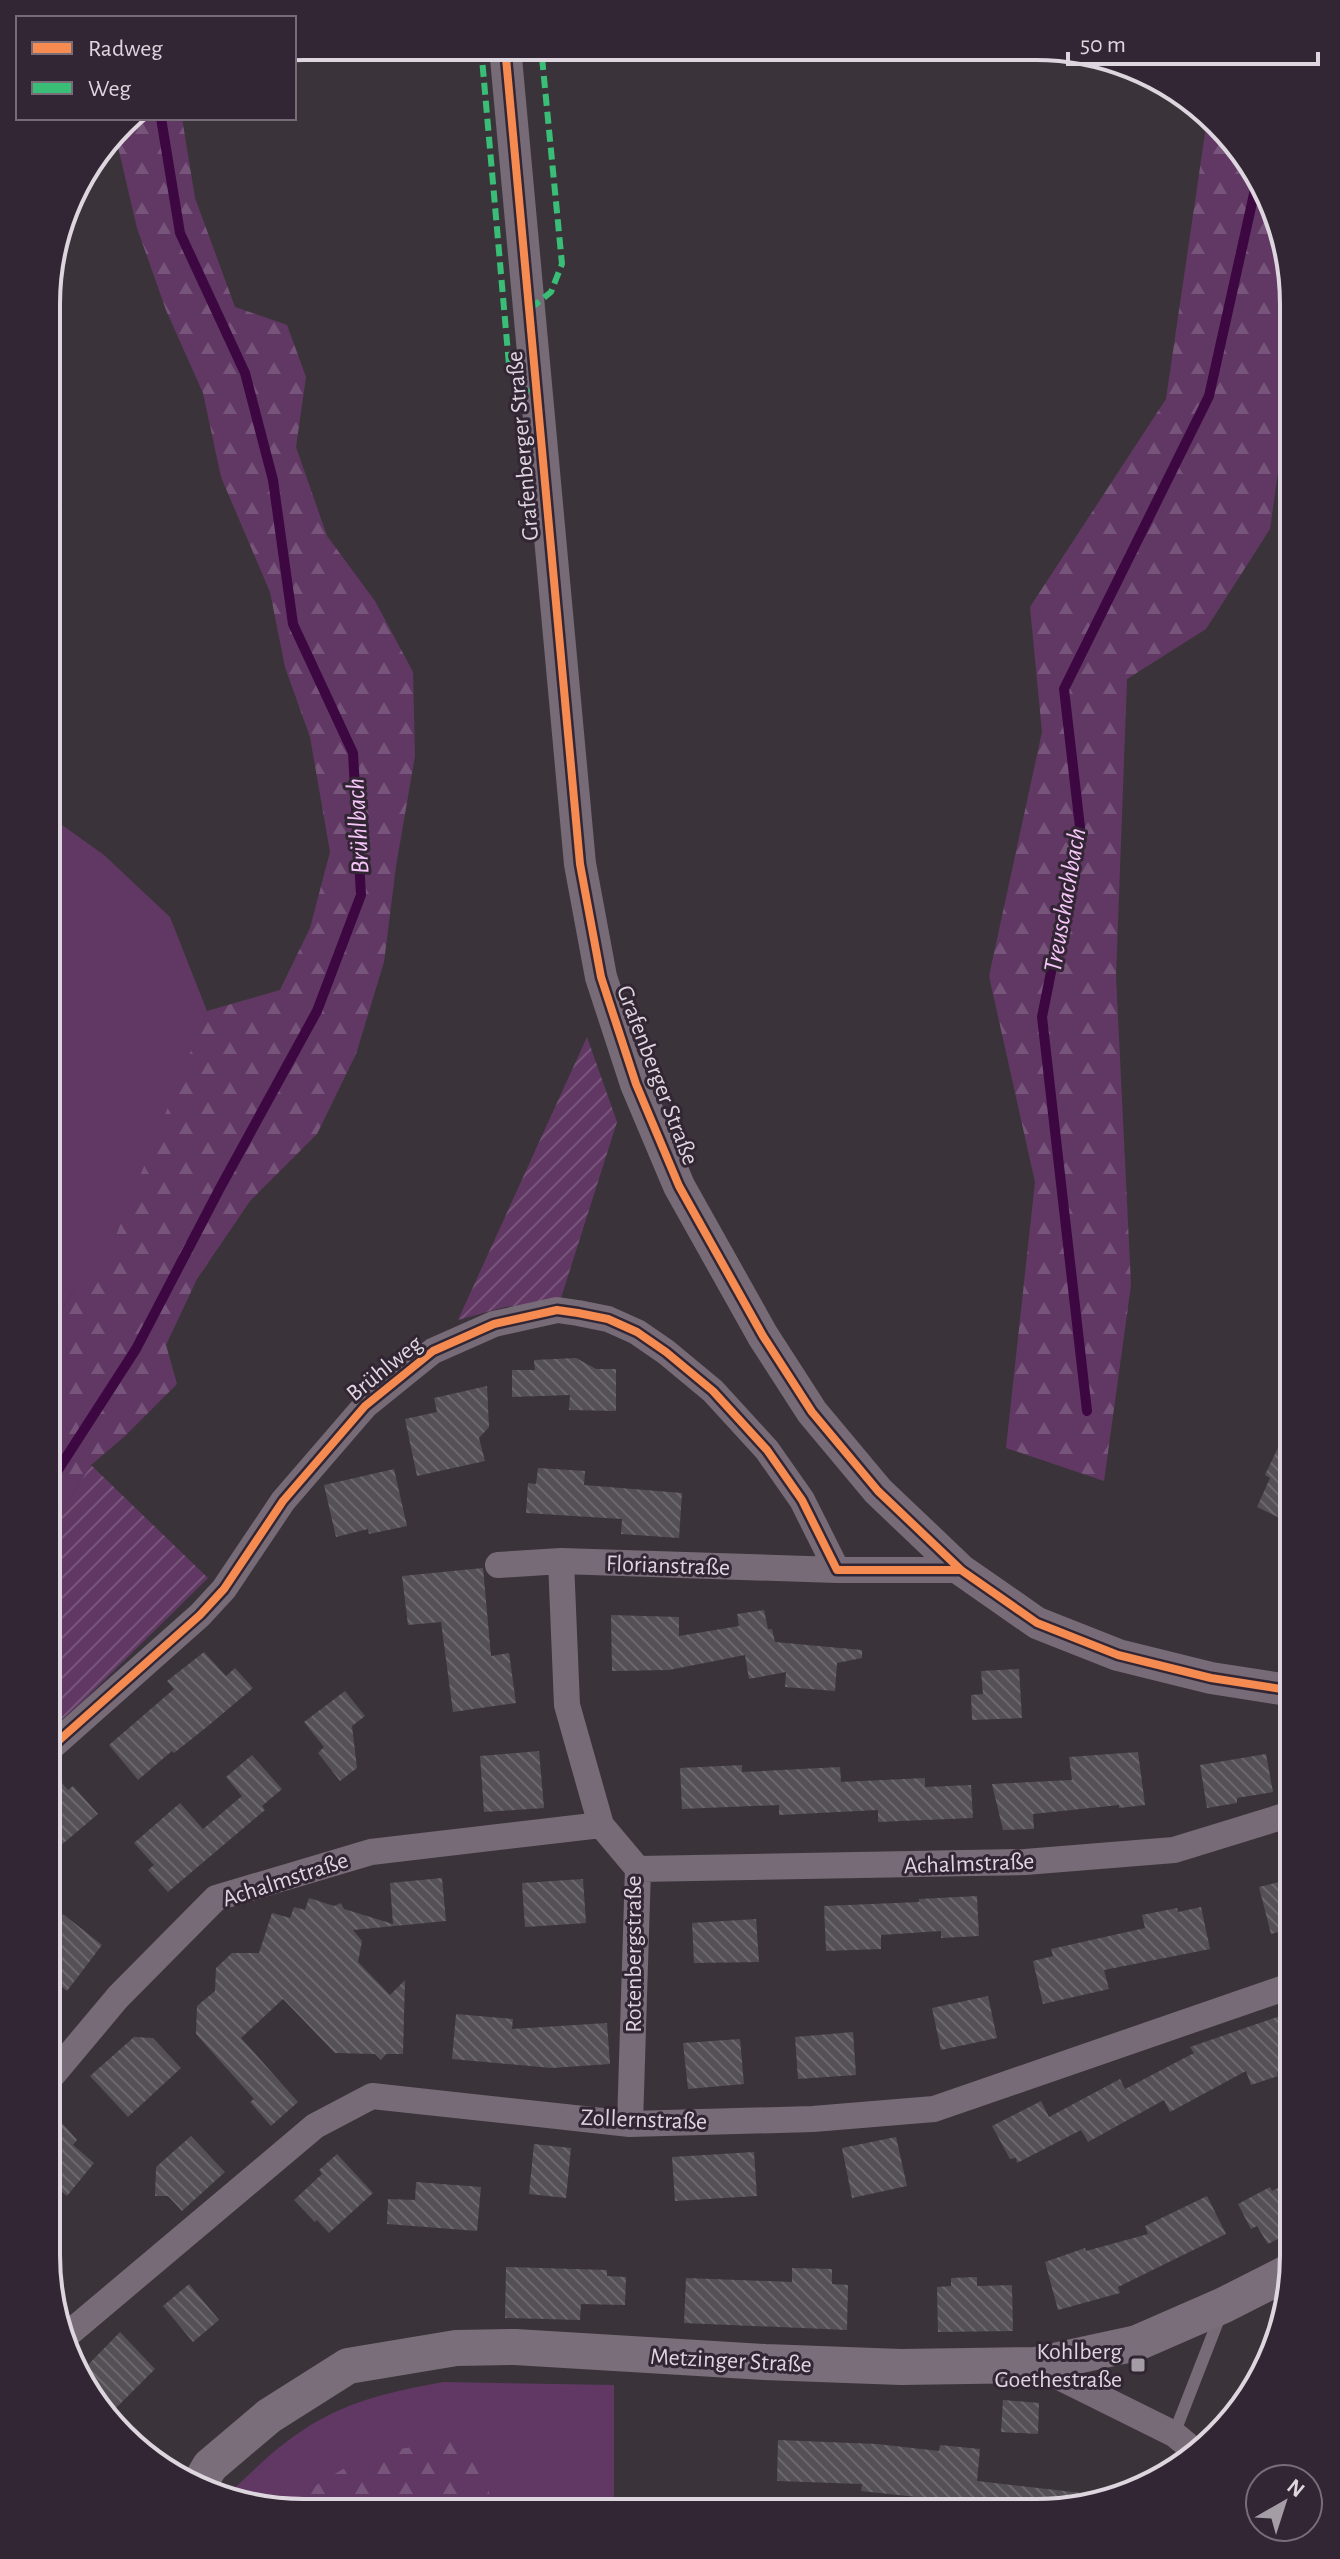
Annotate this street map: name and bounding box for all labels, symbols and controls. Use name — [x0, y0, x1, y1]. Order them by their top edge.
legend — [16, 16, 296, 120]
scale bar — [1068, 16, 1318, 66]
text: 50 m — [1080, 33, 1126, 57]
text: Radweg — [88, 37, 163, 61]
text: Weg — [88, 77, 131, 101]
street label: Grafenberger Straße — [503, 350, 543, 542]
water label: Brühlbach — [342, 777, 373, 875]
water label: Treuschachbach — [1039, 826, 1090, 974]
street label: Grafenberger Straße — [612, 982, 702, 1168]
street label: Brühlweg — [342, 1331, 427, 1406]
street label: Florianstraße — [606, 1552, 730, 1580]
street label: Achalmstraße — [219, 1848, 351, 1912]
street label: Achalmstraße — [903, 1850, 1035, 1878]
street label: Rotenbergstraße — [622, 1875, 646, 2033]
street label: Zollernstraße — [580, 2106, 708, 2134]
place label: Kohlberg Goethestraße — [995, 2340, 1122, 2392]
street label: Metzinger Straße — [650, 2345, 812, 2377]
marker: Kohlberg Goethestraße — [1129, 2356, 1147, 2374]
north arrow — [1244, 2463, 1324, 2543]
text: N — [1283, 2475, 1309, 2502]

